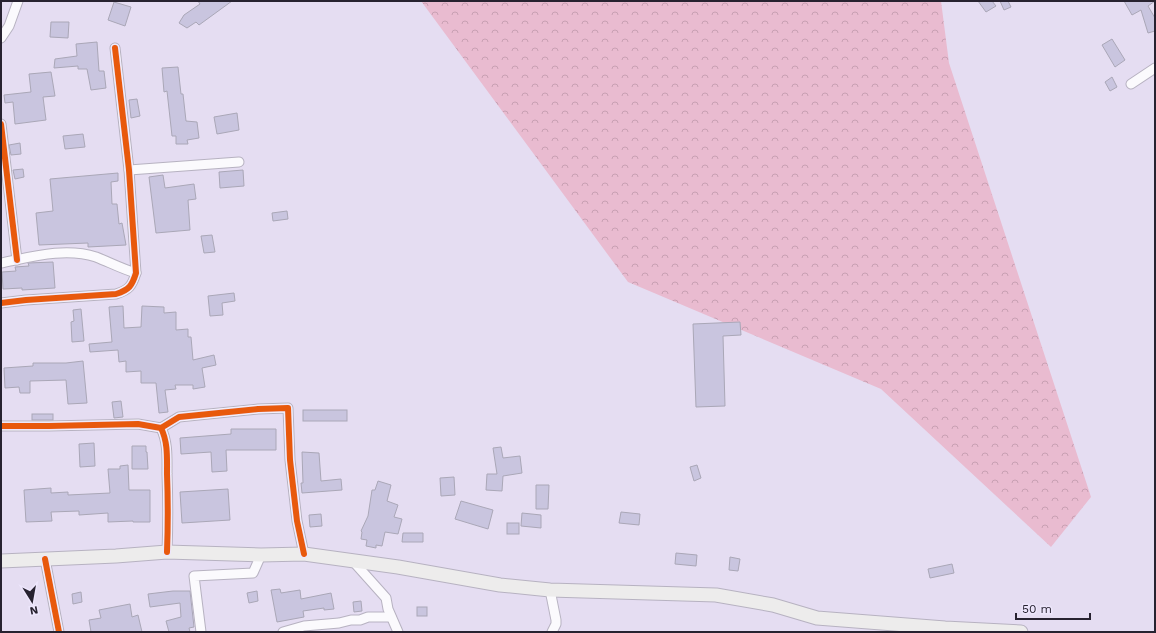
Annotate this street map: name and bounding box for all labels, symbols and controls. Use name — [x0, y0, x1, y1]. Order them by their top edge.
north arrow — [12, 581, 52, 621]
scale bar — [1016, 595, 1090, 621]
text: 50 m — [1022, 602, 1052, 616]
text: N — [29, 603, 39, 617]

